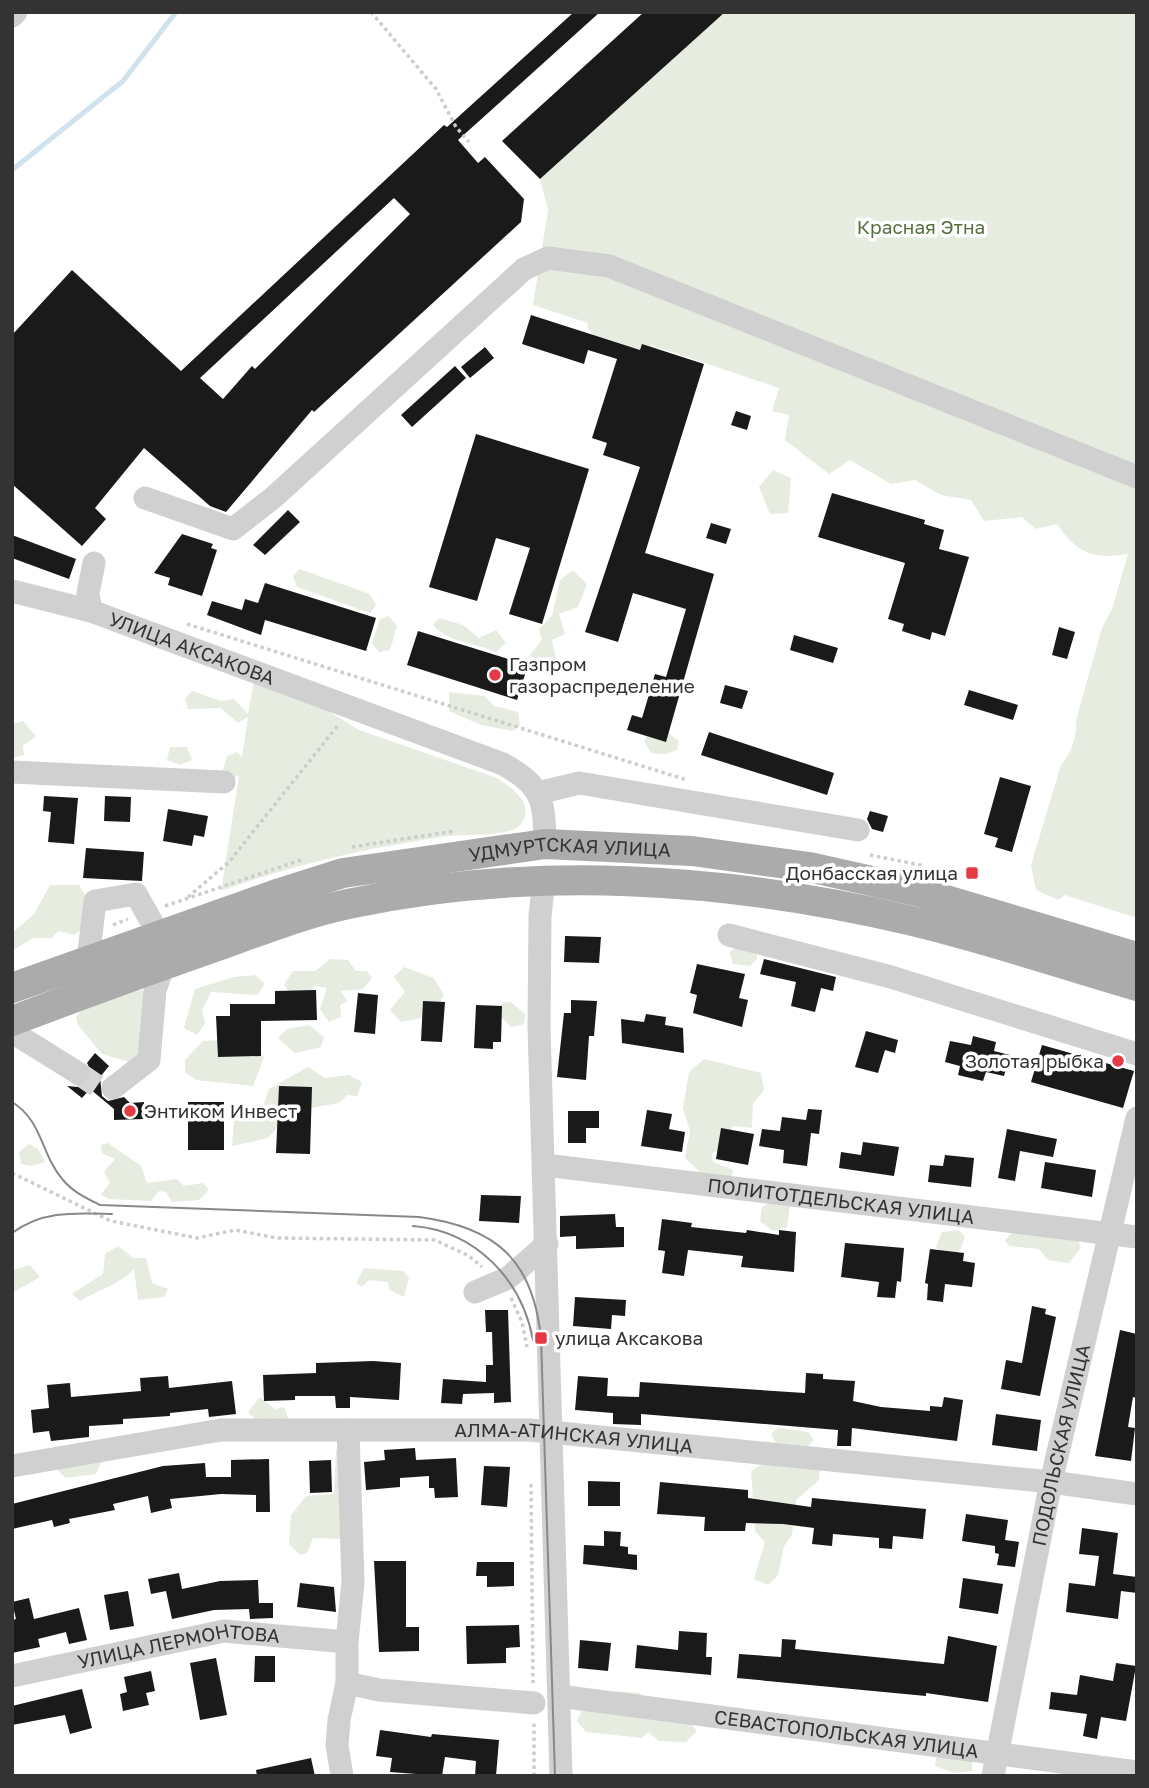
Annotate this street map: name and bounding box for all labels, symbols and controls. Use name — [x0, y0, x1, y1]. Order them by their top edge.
park label: Красная Этна — [857, 215, 985, 238]
street label: УЛИЦА АКСАКОВА — [106, 607, 278, 689]
place label: Газпром газораспределение — [509, 652, 695, 697]
marker: Газпром газораспределение — [487, 667, 503, 683]
street label: УДМУРТСКАЯ УЛИЦА — [467, 832, 672, 866]
place label: Донбасская улица — [786, 861, 958, 884]
marker: Донбасская улица — [964, 865, 980, 881]
place label: Золотая рыбка — [965, 1049, 1104, 1072]
marker: Золотая рыбка — [1110, 1053, 1126, 1069]
place label: Энтиком Инвест — [144, 1099, 297, 1122]
marker: Энтиком Инвест — [122, 1103, 138, 1119]
street label: ПОЛИТОТДЕЛЬСКАЯ УЛИЦА — [706, 1173, 976, 1228]
place label: улица Аксакова — [555, 1326, 703, 1349]
marker: улица Аксакова — [533, 1330, 549, 1346]
street label: ПОДОЛЬСКАЯ УЛИЦА — [1027, 1341, 1094, 1548]
street label: АЛМА-АТИНСКАЯ УЛИЦА — [454, 1418, 694, 1457]
street label: УЛИЦА ЛЕРМОНТОВА — [75, 1618, 281, 1673]
street label: СЕВАСТОПОЛЬСКАЯ УЛИЦА — [713, 1705, 980, 1762]

